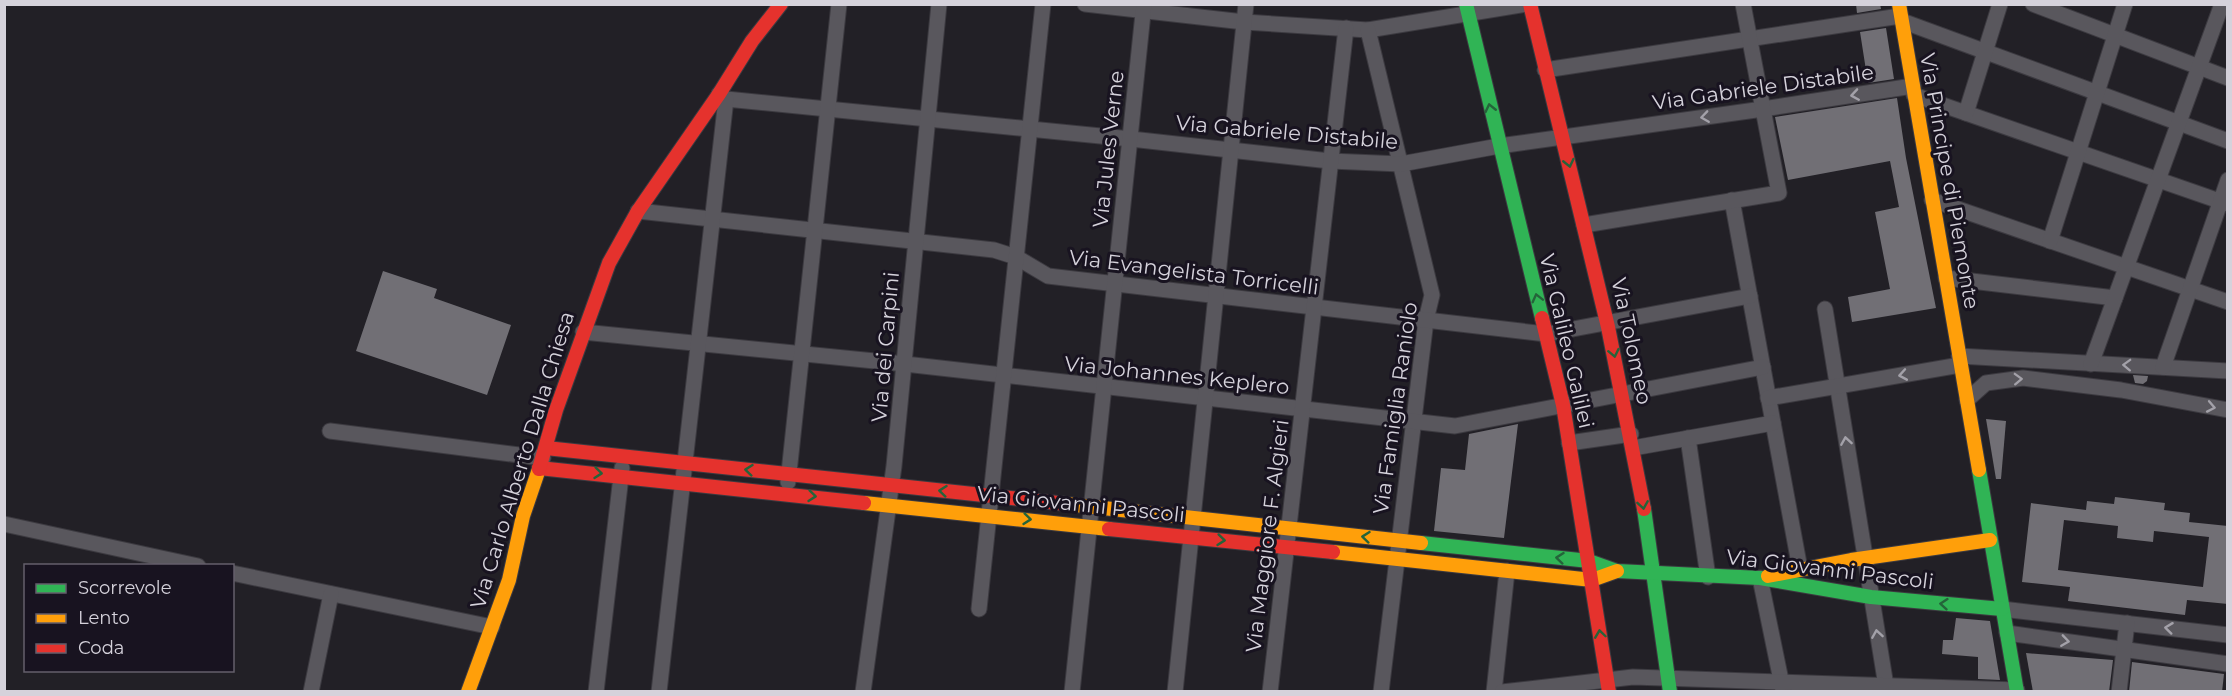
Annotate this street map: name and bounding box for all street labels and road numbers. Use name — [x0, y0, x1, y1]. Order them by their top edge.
street label: Via Principe di Piemonte — [1915, 51, 1985, 311]
street label: Via Gabriele Distabile — [1651, 59, 1875, 115]
street label: Via Jules Verne — [1087, 69, 1129, 229]
street label: Via Gabriele Distabile — [1175, 110, 1399, 154]
street label: Via Evangelista Torricelli — [1068, 244, 1320, 300]
street label: Via Galileo Galilei — [1535, 251, 1599, 431]
street label: Via dei Carpini — [866, 271, 904, 423]
street label: Via Tolomeo — [1606, 275, 1658, 407]
street label: Via Famiglia Raniolo — [1368, 300, 1422, 516]
street label: Via Carlo Alberto Dalla Chiesa — [465, 308, 579, 612]
street label: Via Johannes Keplero — [1063, 351, 1291, 399]
street label: Via Maggiore F. Algieri — [1240, 418, 1294, 654]
street label: Via Giovanni Pascoli — [976, 481, 1186, 527]
street label: Via Giovanni Pascoli — [1725, 544, 1935, 594]

